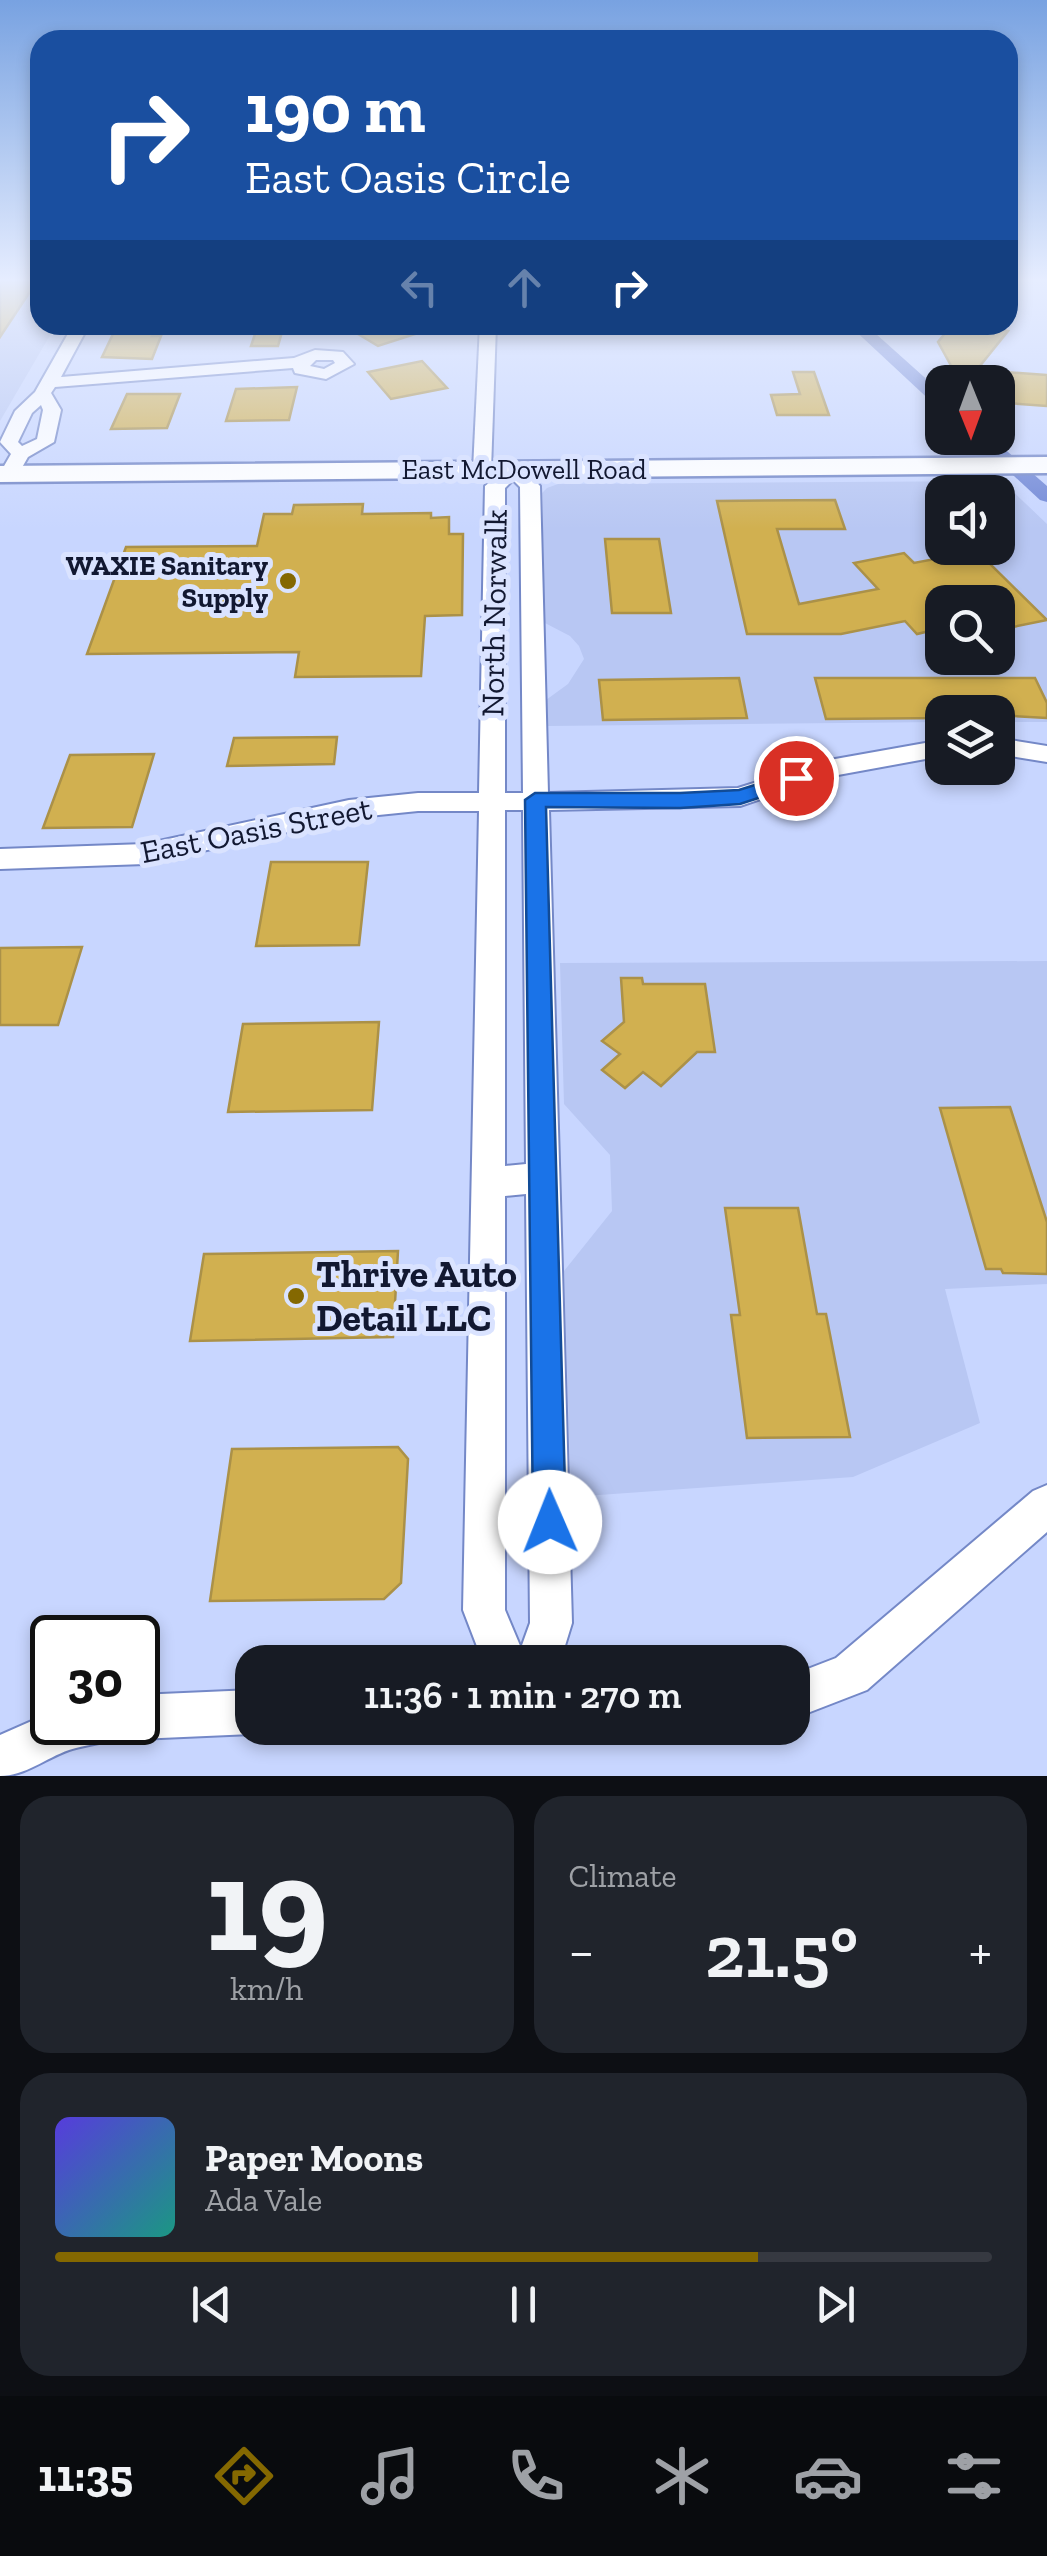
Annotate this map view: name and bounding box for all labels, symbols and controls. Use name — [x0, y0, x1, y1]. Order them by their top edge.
text: 190 m — [245, 66, 425, 150]
icon: right — [80, 70, 210, 200]
text: East Oasis Circle — [245, 151, 571, 205]
icon: left — [392, 260, 447, 315]
icon: ahead — [497, 260, 552, 315]
icon: right — [602, 260, 657, 315]
north arrow — [925, 365, 1015, 455]
map controls — [925, 365, 1015, 785]
street label: East McDowell Road — [401, 453, 647, 486]
button: sound — [925, 475, 1015, 565]
street label: North Norwalk — [473, 509, 515, 717]
place label: WAXIE Sanitary Supply — [66, 549, 268, 614]
marker: WAXIE Sanitary Supply — [277, 570, 299, 592]
button: search — [925, 585, 1015, 675]
button: layers — [925, 695, 1015, 785]
pin — [754, 736, 839, 821]
icon: arrive — [769, 751, 824, 806]
street label: East Oasis Street — [137, 789, 375, 871]
place label: Thrive Auto Detail LLC — [316, 1251, 517, 1341]
marker: Thrive Auto Detail LLC — [285, 1285, 307, 1307]
position arrow — [498, 1470, 602, 1574]
speed limit sign: 30 — [30, 1615, 160, 1745]
text: 11:36 · 1 min · 270 m — [364, 1672, 681, 1718]
text: 19 — [206, 1827, 328, 1983]
text: Climate — [569, 1857, 677, 1895]
text: 21.5° — [705, 1906, 858, 1996]
text: − — [569, 1918, 594, 1984]
text: + — [969, 1918, 992, 1984]
text: km/h — [230, 1970, 303, 2008]
text: Paper Moons — [205, 2135, 423, 2181]
text: Ada Vale — [205, 2181, 322, 2219]
icon: previous — [184, 2277, 239, 2332]
icon: pause — [496, 2277, 551, 2332]
icon: next — [808, 2277, 863, 2332]
icon: directions — [209, 2441, 279, 2511]
icon: music — [355, 2441, 425, 2511]
icon: phone — [501, 2441, 571, 2511]
icon: climate — [647, 2441, 717, 2511]
icon: car — [793, 2441, 863, 2511]
icon: filters — [939, 2441, 1009, 2511]
text: 11:35 — [38, 2449, 133, 2503]

